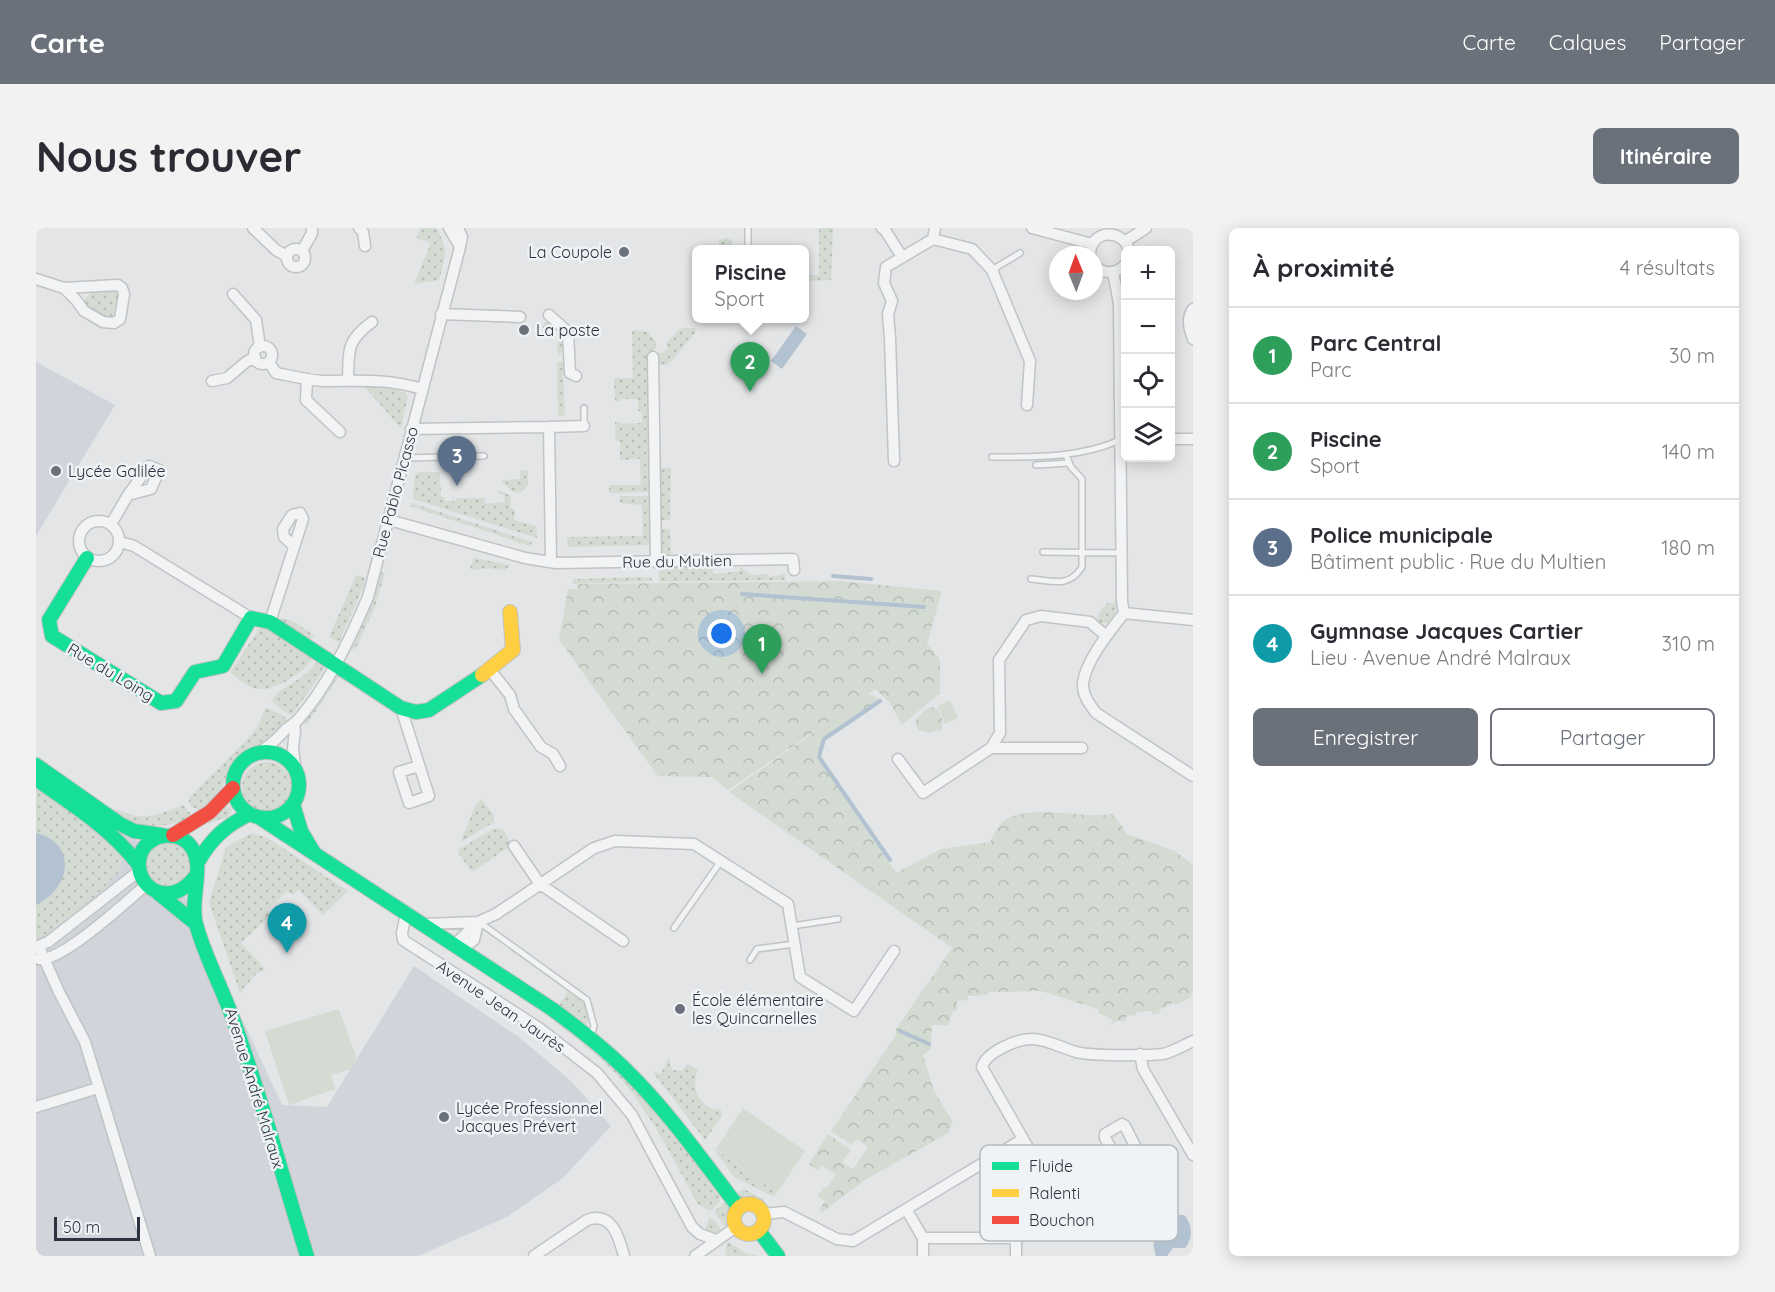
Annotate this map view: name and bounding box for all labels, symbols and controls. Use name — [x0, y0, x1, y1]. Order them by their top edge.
text: Carte — [30, 25, 105, 60]
text: Carte — [1462, 29, 1516, 55]
text: Calques — [1549, 29, 1626, 55]
text: Partager — [1659, 29, 1745, 55]
button: Itinéraire — [1593, 128, 1739, 184]
text: Nous trouver — [36, 130, 301, 183]
place label: La Coupole — [528, 242, 612, 262]
marker: La Coupole — [617, 245, 631, 259]
popup — [692, 245, 809, 323]
north arrow — [1049, 246, 1103, 300]
map controls — [1121, 246, 1175, 462]
button: + — [1121, 246, 1175, 300]
text: À proximité — [1253, 251, 1395, 284]
text: 4 résultats — [1620, 255, 1715, 280]
text: Piscine — [715, 258, 786, 286]
text: Sport — [715, 286, 765, 311]
button: − — [1121, 300, 1175, 354]
place label: La poste — [536, 320, 600, 340]
marker: La poste — [517, 323, 531, 337]
text: Parc Central — [1310, 329, 1442, 357]
pin: 2 — [730, 342, 770, 392]
text: 1 — [1269, 343, 1276, 368]
text: 30 m — [1669, 343, 1715, 368]
button: locate — [1121, 354, 1175, 408]
text: Parc — [1310, 357, 1352, 382]
button: layers — [1121, 408, 1175, 462]
street label: Rue Pablo Picasso — [368, 424, 422, 560]
text: Piscine — [1310, 425, 1382, 453]
pin: 3 — [438, 436, 476, 486]
text: 2 — [1267, 439, 1278, 464]
text: 140 m — [1662, 439, 1715, 464]
text: Sport — [1310, 453, 1360, 478]
place label: Lycée Galilée — [68, 461, 166, 481]
marker: Lycée Galilée — [49, 464, 63, 478]
text: Police municipale — [1310, 521, 1493, 549]
text: 3 — [1267, 535, 1278, 560]
text: 180 m — [1661, 535, 1715, 560]
text: Bâtiment public · Rue du Multien — [1310, 549, 1606, 574]
street label: Rue du Multien — [622, 550, 732, 572]
text: Gymnase Jacques Cartier — [1310, 617, 1583, 645]
your location — [707, 619, 736, 648]
pin: 1 — [742, 624, 782, 674]
text: 4 — [1267, 631, 1278, 656]
text: 310 m — [1662, 631, 1715, 656]
street label: Rue du Loing — [64, 638, 158, 706]
text: Lieu · Avenue André Malraux — [1310, 645, 1571, 670]
button: Enregistrer — [1253, 708, 1478, 766]
button: Partager — [1490, 708, 1715, 766]
pin: 4 — [268, 904, 306, 953]
street label: Avenue Jean Jaurès — [433, 956, 569, 1056]
place label: École élémentaire les Quincarnelles — [692, 990, 824, 1028]
marker: École élémentaire les Quincarnelles — [673, 1002, 687, 1016]
street label: Avenue André Malraux — [221, 1005, 289, 1171]
place label: Lycée Professionnel Jacques Prévert — [456, 1098, 602, 1136]
marker: Lycée Professionnel Jacques Prévert — [437, 1110, 451, 1124]
legend — [980, 1145, 1178, 1241]
text: Fluide — [1029, 1156, 1073, 1176]
text: Ralenti — [1029, 1183, 1080, 1203]
text: Bouchon — [1029, 1210, 1094, 1230]
scale bar — [54, 1214, 140, 1242]
text: 50 m — [63, 1217, 100, 1237]

